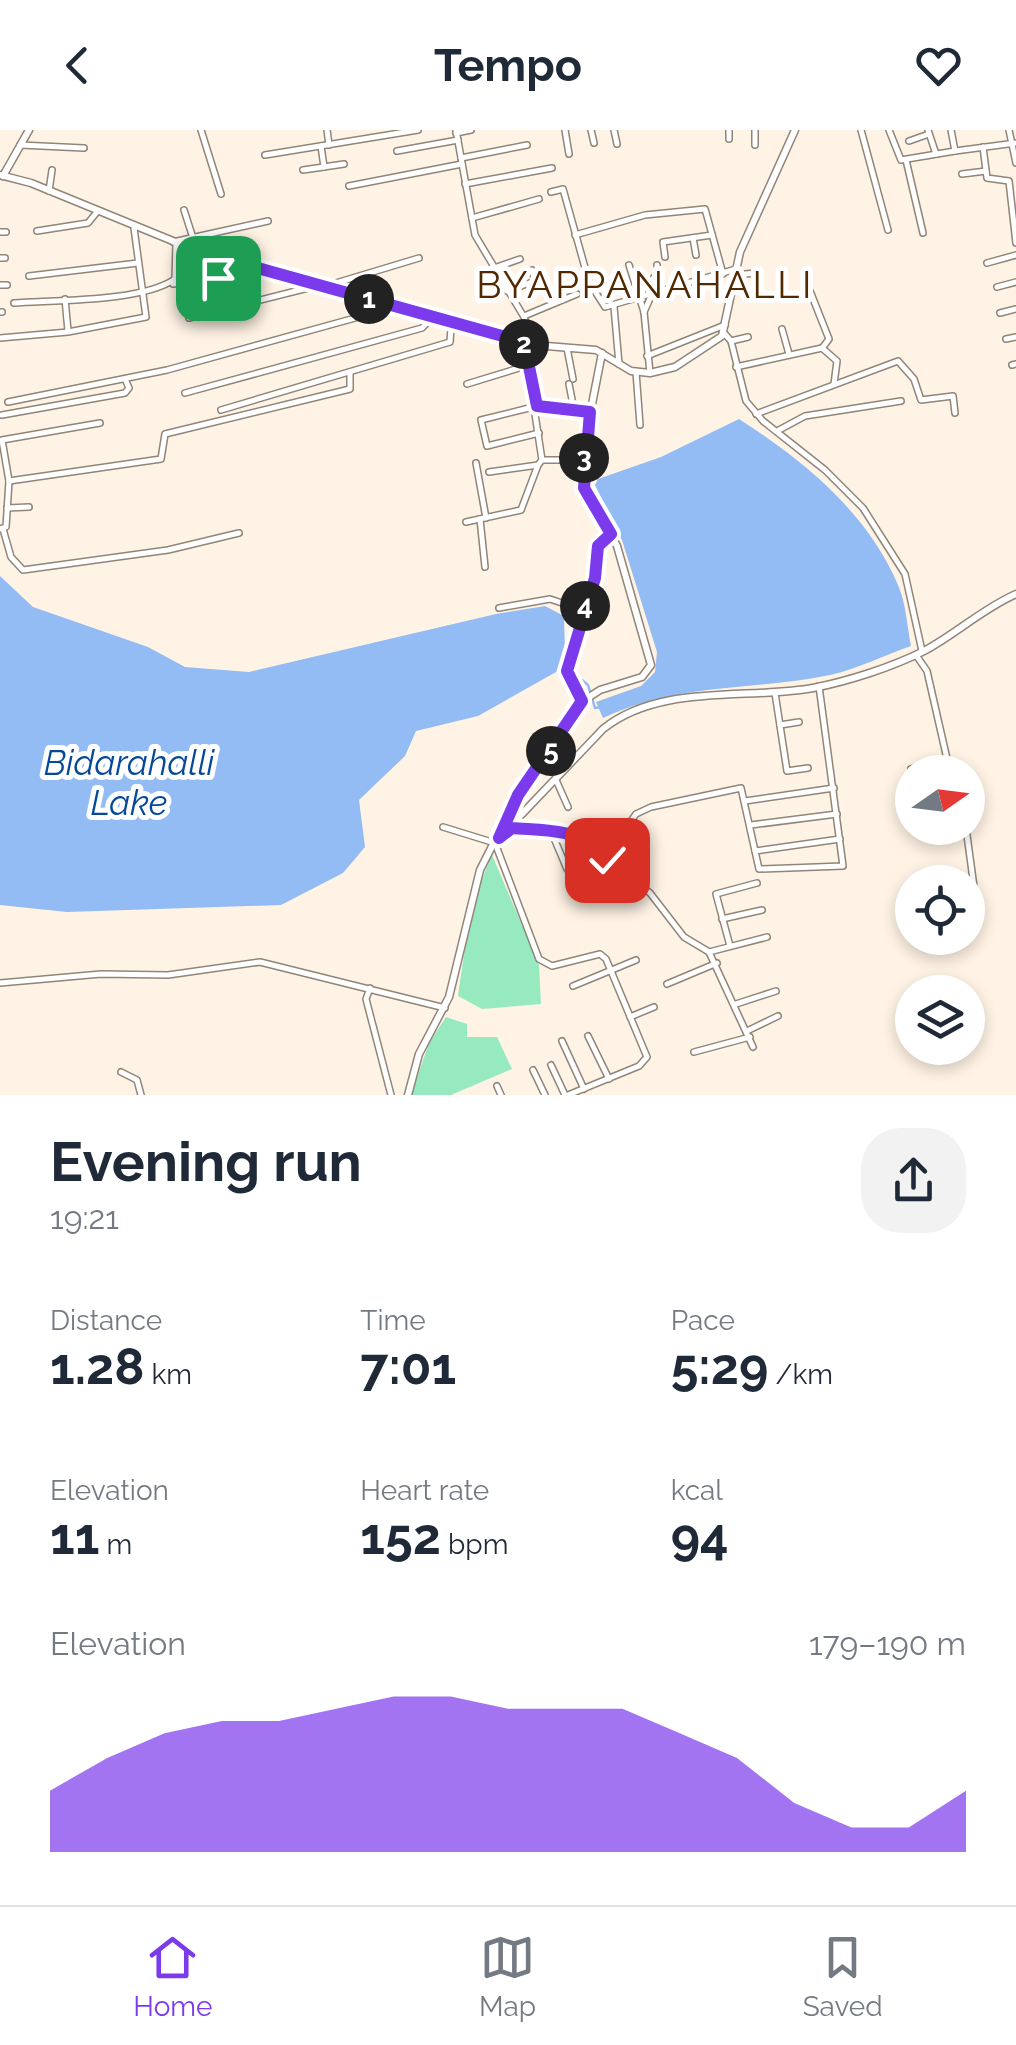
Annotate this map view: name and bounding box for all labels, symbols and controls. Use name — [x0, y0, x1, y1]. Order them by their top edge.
icon: back — [50, 38, 105, 93]
icon: heart — [911, 38, 966, 93]
text: Tempo — [434, 39, 582, 92]
pin — [176, 236, 261, 321]
icon: arrive — [191, 251, 246, 306]
district label: BYAPPANAHALLI — [476, 262, 814, 307]
pin: 1 — [344, 274, 394, 324]
text: 1 — [362, 282, 376, 315]
pin: 2 — [499, 319, 549, 369]
text: 2 — [516, 327, 532, 360]
pin: 3 — [559, 433, 609, 483]
text: 3 — [576, 441, 592, 474]
pin: 4 — [560, 581, 610, 631]
text: 4 — [577, 589, 593, 622]
pin: 5 — [526, 726, 576, 776]
text: 5 — [543, 734, 559, 767]
water label: Bidarahalli Lake — [44, 742, 216, 823]
north arrow — [895, 755, 985, 845]
map controls — [895, 755, 985, 1065]
pin — [565, 818, 650, 903]
icon: check — [580, 833, 635, 888]
button: locate — [895, 865, 985, 955]
button: layers — [895, 975, 985, 1065]
button: share — [861, 1128, 966, 1233]
text: Evening run — [50, 1129, 362, 1194]
text: 19:21 — [50, 1199, 119, 1236]
text: Distance — [50, 1304, 162, 1337]
text: Time — [360, 1304, 426, 1337]
text: Pace — [671, 1304, 735, 1337]
text: 1.28 — [50, 1337, 144, 1396]
text: 7:01 — [360, 1337, 456, 1396]
text: 5:29 — [671, 1337, 768, 1396]
text: km — [144, 1358, 192, 1391]
text: /km — [768, 1358, 833, 1391]
text: Elevation — [50, 1474, 169, 1507]
text: Heart rate — [360, 1474, 489, 1507]
text: kcal — [671, 1474, 723, 1507]
text: 11 — [50, 1507, 99, 1566]
text: 152 — [360, 1507, 441, 1566]
text: 94 — [671, 1507, 729, 1566]
text: m — [99, 1528, 132, 1561]
text: bpm — [441, 1528, 508, 1561]
text: Elevation — [50, 1625, 186, 1662]
text: 179–190 m — [809, 1625, 966, 1662]
tab: Home — [133, 1930, 213, 2023]
tab: Map — [479, 1930, 536, 2023]
tab: Saved — [803, 1930, 883, 2023]

